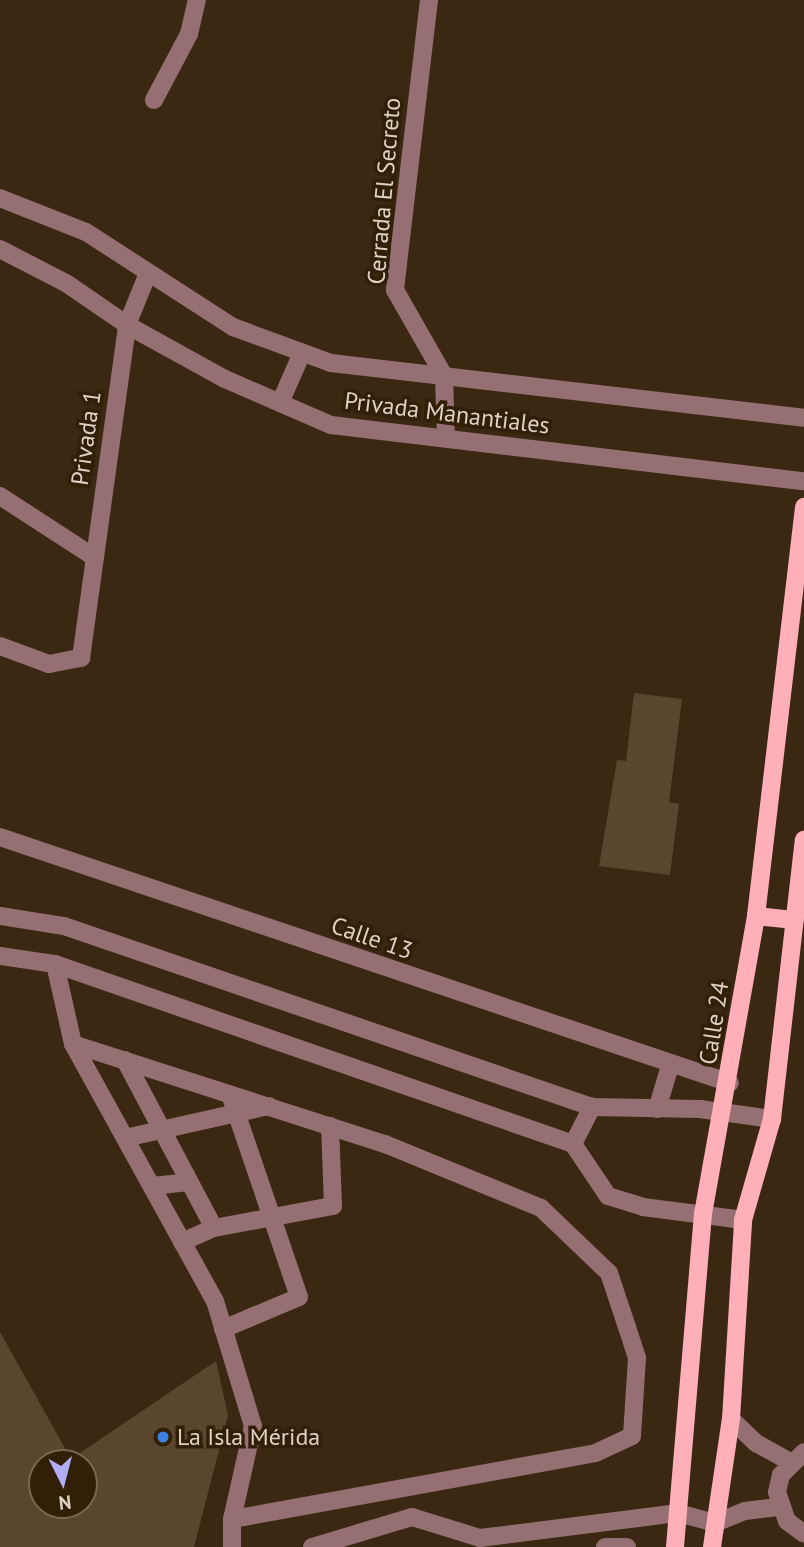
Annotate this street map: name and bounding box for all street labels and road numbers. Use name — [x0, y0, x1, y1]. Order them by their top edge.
street label: Cerrada El Secreto — [361, 96, 407, 286]
street label: Privada Manantiales — [343, 386, 551, 440]
street label: Privada 1 — [65, 389, 107, 487]
street label: Calle 13 — [328, 911, 416, 965]
street label: Calle 24 — [693, 979, 735, 1067]

